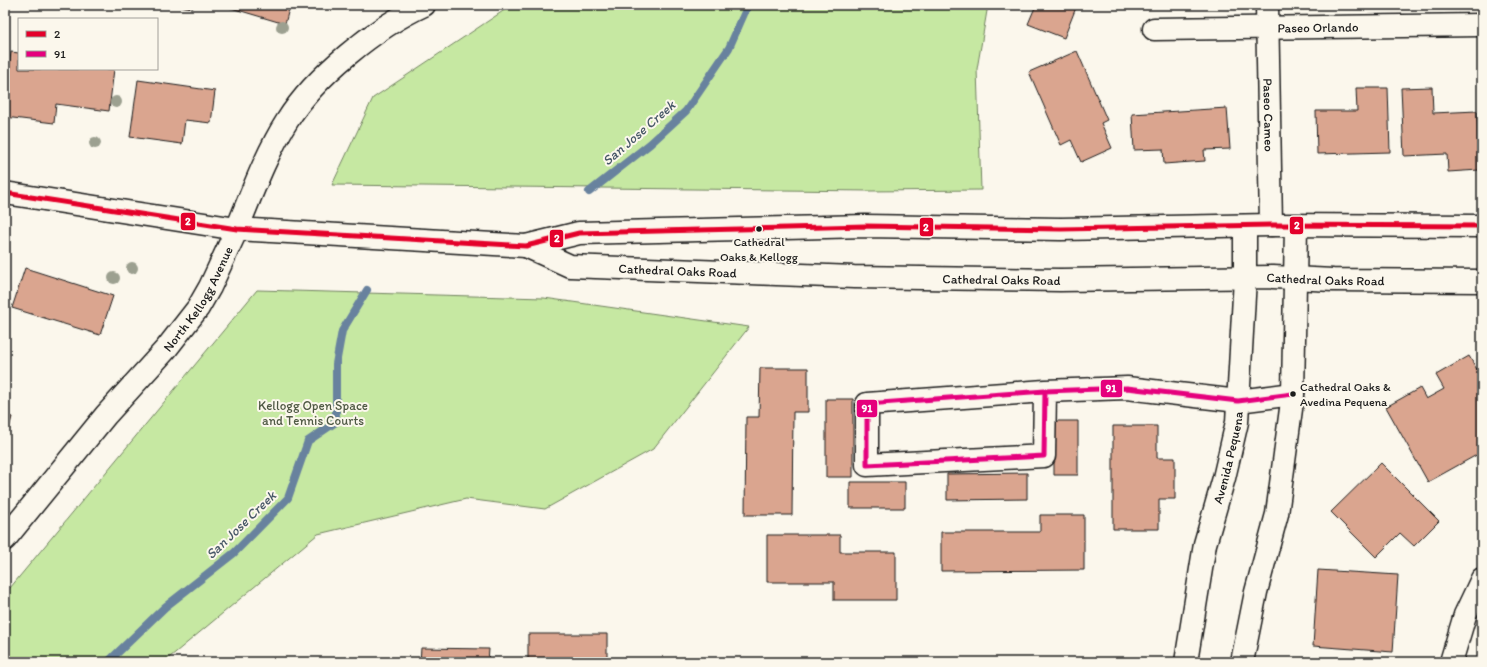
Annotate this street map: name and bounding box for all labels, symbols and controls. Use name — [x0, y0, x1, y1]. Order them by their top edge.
legend — [18, 18, 158, 70]
street label: Paseo Orlando — [1277, 19, 1359, 35]
text: 2 — [54, 27, 61, 41]
text: 91 — [54, 47, 66, 61]
street label: Paseo Cameo — [1261, 78, 1277, 152]
water label: San Jose Creek — [599, 96, 680, 169]
line badge: 2 — [180, 212, 196, 231]
text: 2 — [185, 215, 191, 228]
line badge: 2 — [1289, 216, 1304, 235]
line badge: 2 — [919, 217, 934, 237]
text: 2 — [1294, 219, 1300, 232]
text: 2 — [923, 221, 929, 234]
marker: Cathedral Oaks & Kellogg — [754, 224, 764, 234]
line badge: 2 — [549, 229, 564, 248]
text: 2 — [554, 232, 560, 245]
place label: Cathedral Oaks & Kellogg — [720, 235, 799, 264]
street label: North Kellogg Avenue — [160, 244, 236, 354]
street label: Cathedral Oaks Road — [618, 260, 737, 280]
street label: Cathedral Oaks Road — [1266, 269, 1385, 288]
street label: Cathedral Oaks Road — [942, 271, 1061, 288]
line badge: 91 — [1100, 379, 1123, 398]
place label: Cathedral Oaks & Avedina Pequena — [1300, 380, 1391, 409]
text: 91 — [1106, 382, 1117, 395]
marker: Cathedral Oaks & Avedina Pequena — [1288, 389, 1298, 399]
park label: Kellogg Open Space and Tennis Courts — [258, 398, 368, 428]
line badge: 91 — [856, 399, 878, 418]
text: 91 — [862, 402, 873, 415]
street label: Avenida Pequena — [1209, 411, 1245, 505]
water label: San Jose Creek — [202, 487, 280, 563]

